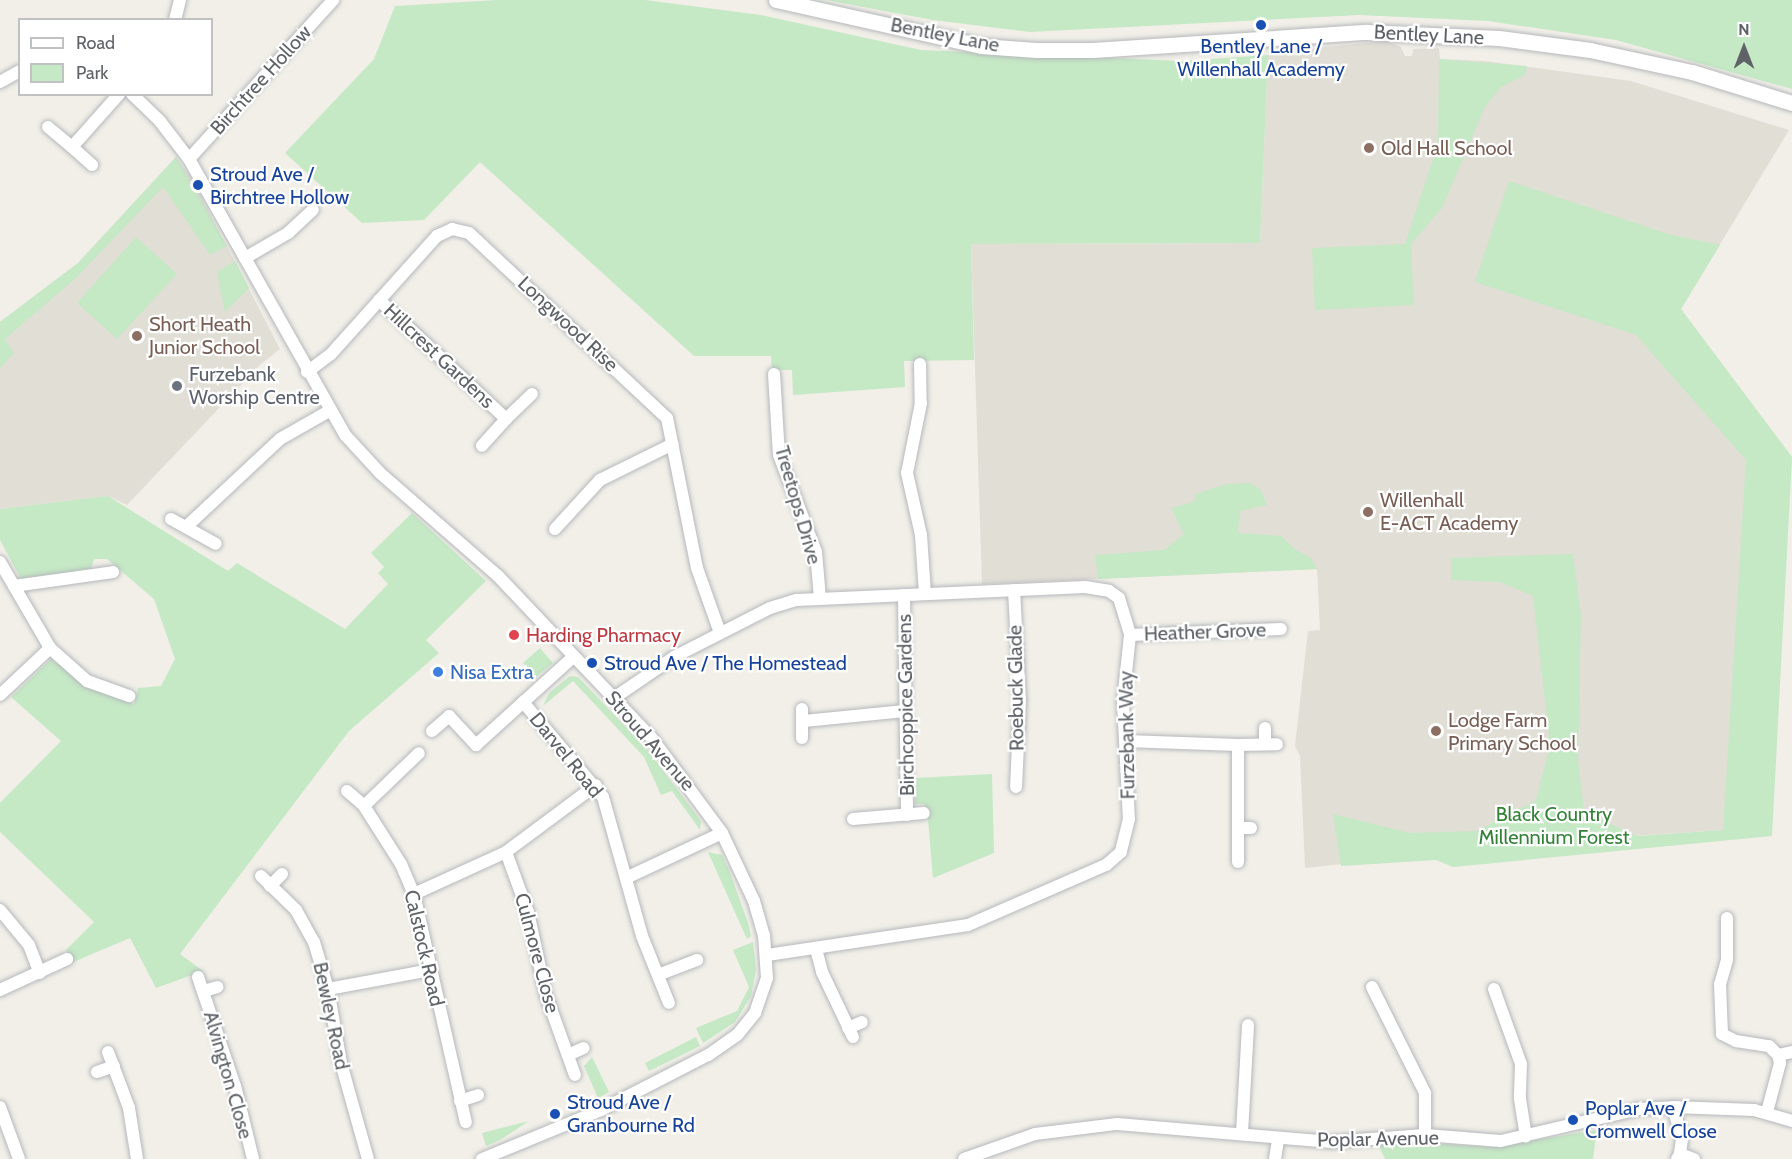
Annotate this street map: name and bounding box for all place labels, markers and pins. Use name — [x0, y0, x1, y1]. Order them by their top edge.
marker: Bentley Lane / Willenhall Academy — [1254, 18, 1268, 32]
place label: Bentley Lane / Willenhall Academy — [1177, 35, 1345, 82]
place label: Old Hall School — [1381, 136, 1512, 160]
marker: Old Hall School — [1362, 141, 1376, 155]
place label: Stroud Ave / Birchtree Hollow — [210, 162, 349, 209]
marker: Stroud Ave / Birchtree Hollow — [191, 178, 205, 192]
place label: Short Heath Junior School — [149, 312, 260, 359]
marker: Short Heath Junior School — [130, 329, 144, 343]
place label: Furzebank Worship Centre — [189, 362, 320, 409]
marker: Furzebank Worship Centre — [170, 379, 184, 393]
place label: Willenhall E-ACT Academy — [1380, 488, 1518, 535]
marker: Willenhall E-ACT Academy — [1361, 505, 1375, 519]
place label: Harding Pharmacy — [526, 623, 681, 647]
marker: Harding Pharmacy — [507, 628, 521, 642]
place label: Stroud Ave / The Homestead — [604, 651, 847, 675]
marker: Stroud Ave / The Homestead — [585, 656, 599, 670]
place label: Nisa Extra — [450, 660, 534, 684]
marker: Nisa Extra — [431, 665, 445, 679]
place label: Lodge Farm Primary School — [1448, 708, 1576, 755]
marker: Lodge Farm Primary School — [1429, 724, 1443, 738]
place label: Stroud Ave / Granbourne Rd — [567, 1090, 695, 1137]
place label: Poplar Ave / Cromwell Close — [1585, 1096, 1717, 1143]
marker: Stroud Ave / Granbourne Rd — [548, 1107, 562, 1121]
marker: Poplar Ave / Cromwell Close — [1566, 1113, 1580, 1127]

